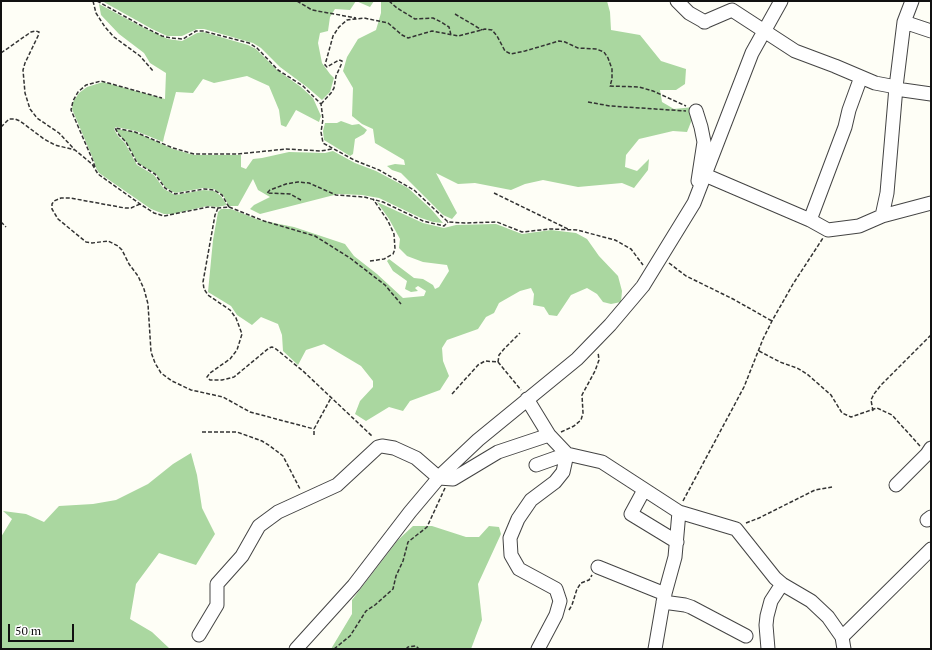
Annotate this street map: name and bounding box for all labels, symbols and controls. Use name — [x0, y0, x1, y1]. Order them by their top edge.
scale bar — [10, 616, 76, 642]
text: 50 m — [15, 623, 41, 638]

